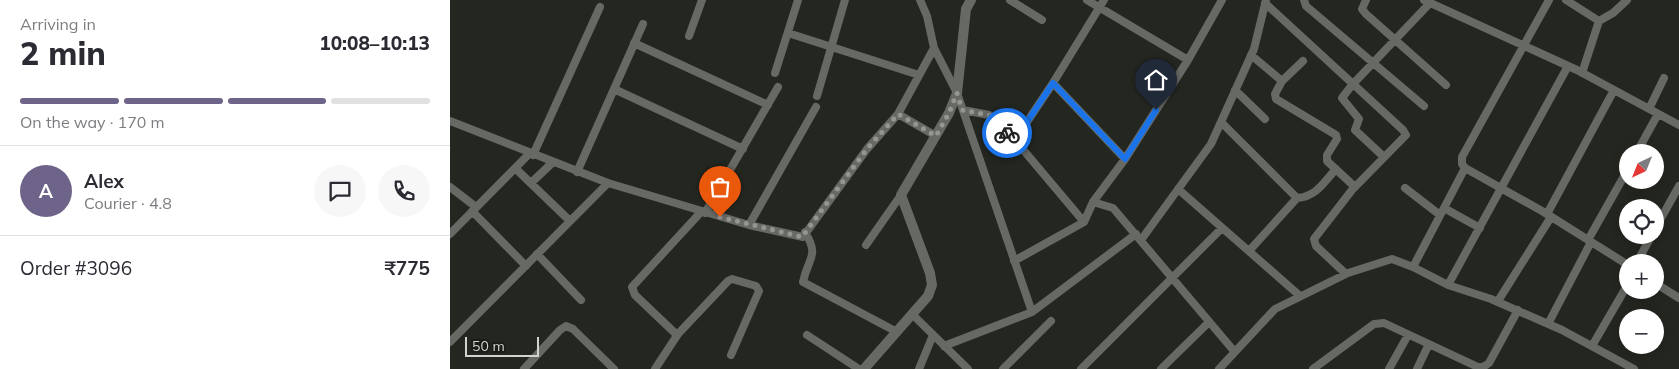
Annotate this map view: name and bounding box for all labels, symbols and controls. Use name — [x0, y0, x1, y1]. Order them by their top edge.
text: Arriving in — [20, 14, 96, 34]
text: 10:08–10:13 — [319, 31, 430, 55]
text: 2 min — [20, 33, 106, 73]
pin — [1135, 59, 1177, 110]
icon: home — [1142, 66, 1170, 94]
courier — [982, 108, 1032, 158]
text: On the way · 170 m — [20, 112, 165, 132]
icon: bike — [993, 119, 1021, 147]
north arrow — [1619, 144, 1664, 189]
map controls — [1619, 144, 1664, 354]
button: chat — [314, 165, 366, 217]
button: phone — [378, 165, 430, 217]
pin — [699, 166, 741, 217]
text: Alex — [84, 169, 124, 193]
icon: bag — [706, 173, 734, 201]
text: A — [39, 179, 53, 203]
text: Courier · 4.8 — [84, 193, 172, 213]
button: locate — [1619, 199, 1664, 244]
button: + — [1619, 254, 1664, 299]
text: Order #3096 — [20, 256, 132, 280]
text: ₹775 — [384, 256, 430, 280]
button: − — [1619, 309, 1664, 354]
scale bar — [465, 334, 539, 357]
text: 50 m — [472, 337, 505, 355]

